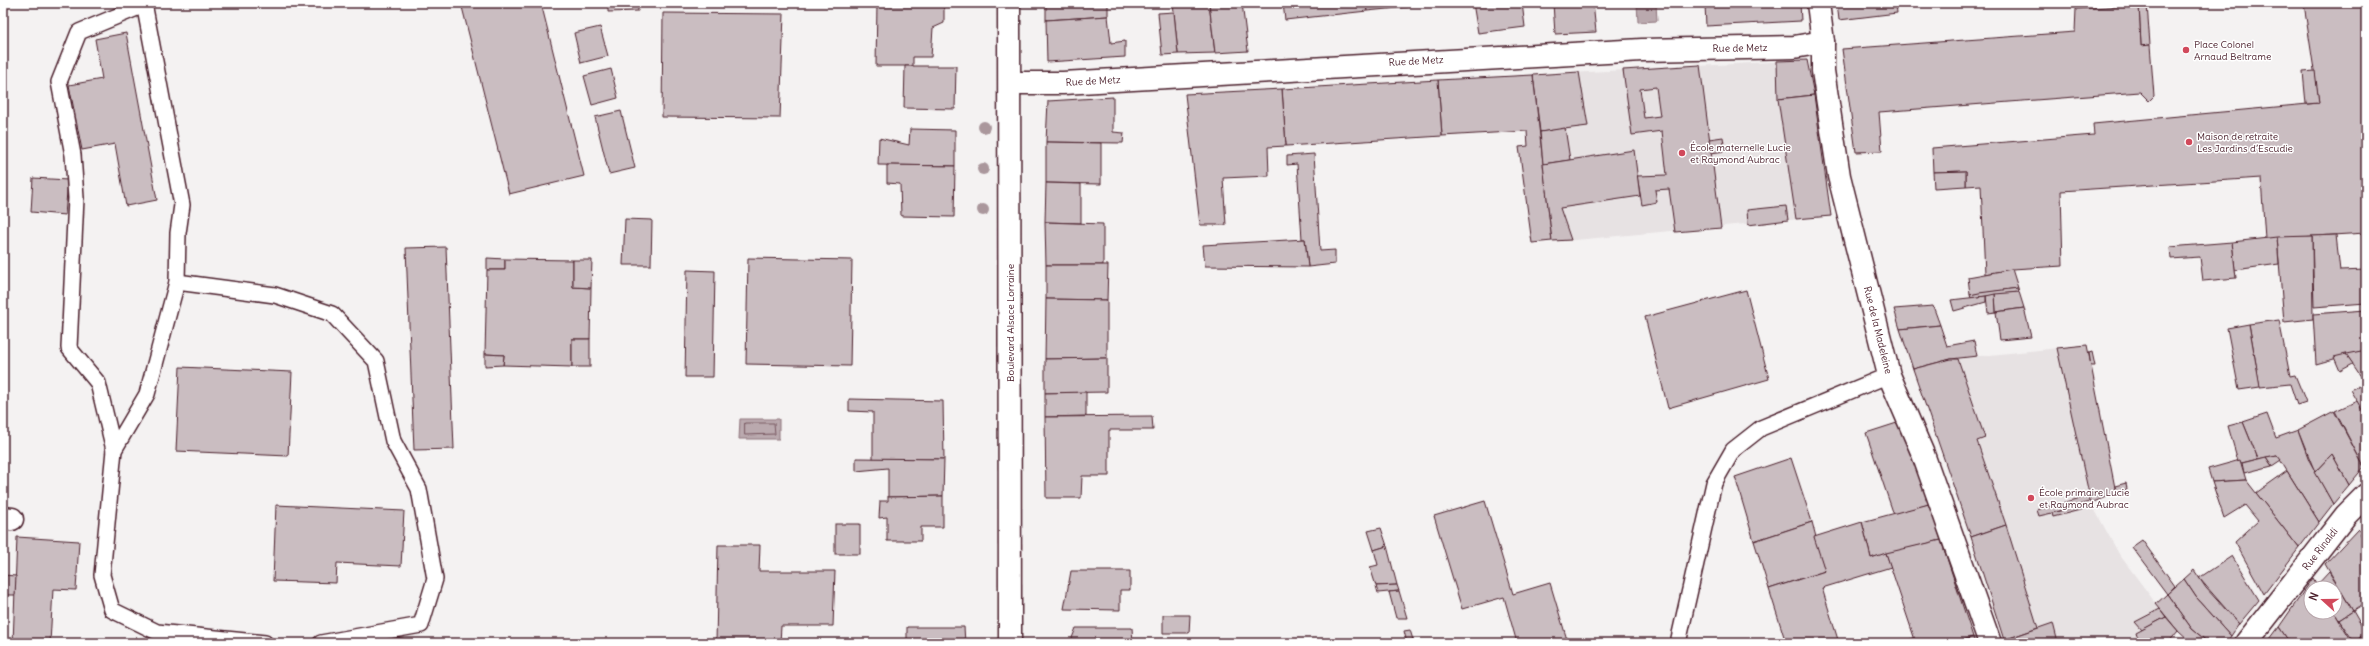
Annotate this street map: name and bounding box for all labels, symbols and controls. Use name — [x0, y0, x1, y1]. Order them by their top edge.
place label: Place Colonel Arnaud Beltrame — [2194, 38, 2271, 63]
street label: Rue de Metz — [1712, 41, 1768, 55]
marker: Place Colonel Arnaud Beltrame — [2181, 45, 2191, 55]
street label: Rue de Metz — [1388, 53, 1444, 69]
street label: Rue de Metz — [1065, 73, 1121, 89]
place label: Maison de retraite Les Jardins d’Escudie — [2197, 130, 2293, 155]
marker: Maison de retraite Les Jardins d’Escudie — [2184, 137, 2194, 147]
place label: École maternelle Lucie et Raymond Aubrac — [1690, 141, 1791, 166]
marker: École maternelle Lucie et Raymond Aubrac — [1677, 148, 1687, 158]
street label: Boulevard Alsace Lorraine — [1004, 264, 1017, 382]
street label: Rue de la Madeleine — [1861, 285, 1895, 375]
place label: École primaire Lucie et Raymond Aubrac — [2039, 486, 2129, 511]
marker: École primaire Lucie et Raymond Aubrac — [2026, 493, 2036, 503]
street label: Rue Rinaldi — [2299, 525, 2341, 573]
north arrow — [2303, 580, 2343, 620]
text: N — [2306, 590, 2322, 602]

